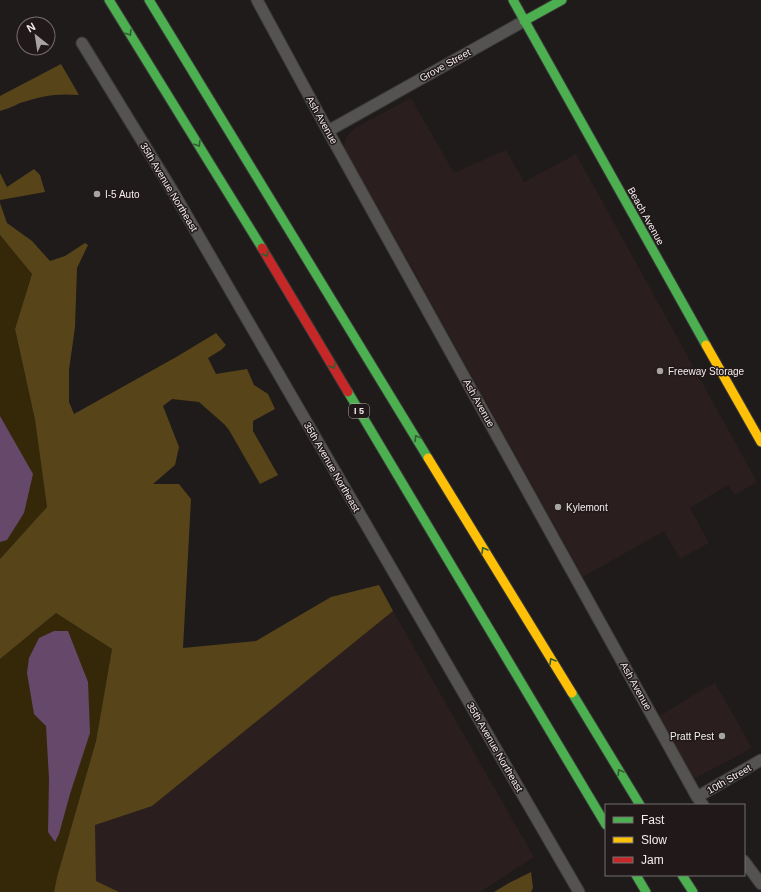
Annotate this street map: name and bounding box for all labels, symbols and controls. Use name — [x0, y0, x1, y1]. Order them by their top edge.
north arrow — [16, 16, 56, 56]
text: N — [25, 20, 37, 35]
one-way arrow — [125, 29, 132, 36]
street label: Grove Street — [418, 46, 473, 84]
street label: Ash Avenue — [304, 94, 340, 146]
one-way arrow — [193, 140, 201, 147]
street label: 35th Avenue Northeast — [138, 141, 200, 234]
street label: Beach Avenue — [626, 185, 667, 247]
marker: I-5 Auto — [92, 189, 102, 199]
place label: I-5 Auto — [105, 189, 140, 200]
one-way arrow — [261, 250, 269, 257]
one-way arrow — [328, 362, 335, 369]
marker: Freeway Storage — [655, 366, 665, 376]
place label: Freeway Storage — [668, 366, 745, 377]
street label: Ash Avenue — [461, 377, 497, 429]
road number: I 5 — [349, 404, 369, 418]
street label: 35th Avenue Northeast — [302, 420, 362, 514]
one-way arrow — [414, 435, 422, 442]
marker: Kylemont — [553, 502, 563, 512]
place label: Kylemont — [566, 502, 608, 513]
one-way arrow — [482, 547, 489, 554]
one-way arrow — [549, 658, 557, 665]
street label: Ash Avenue — [618, 660, 654, 712]
street label: 35th Avenue Northeast — [465, 700, 525, 794]
place label: Pratt Pest — [670, 731, 714, 742]
marker: Pratt Pest — [717, 731, 727, 741]
street label: 10th Street — [705, 762, 753, 796]
one-way arrow — [617, 769, 624, 776]
legend — [605, 804, 745, 876]
text: Fast — [641, 813, 665, 827]
text: Slow — [641, 833, 667, 847]
text: Jam — [641, 853, 664, 867]

